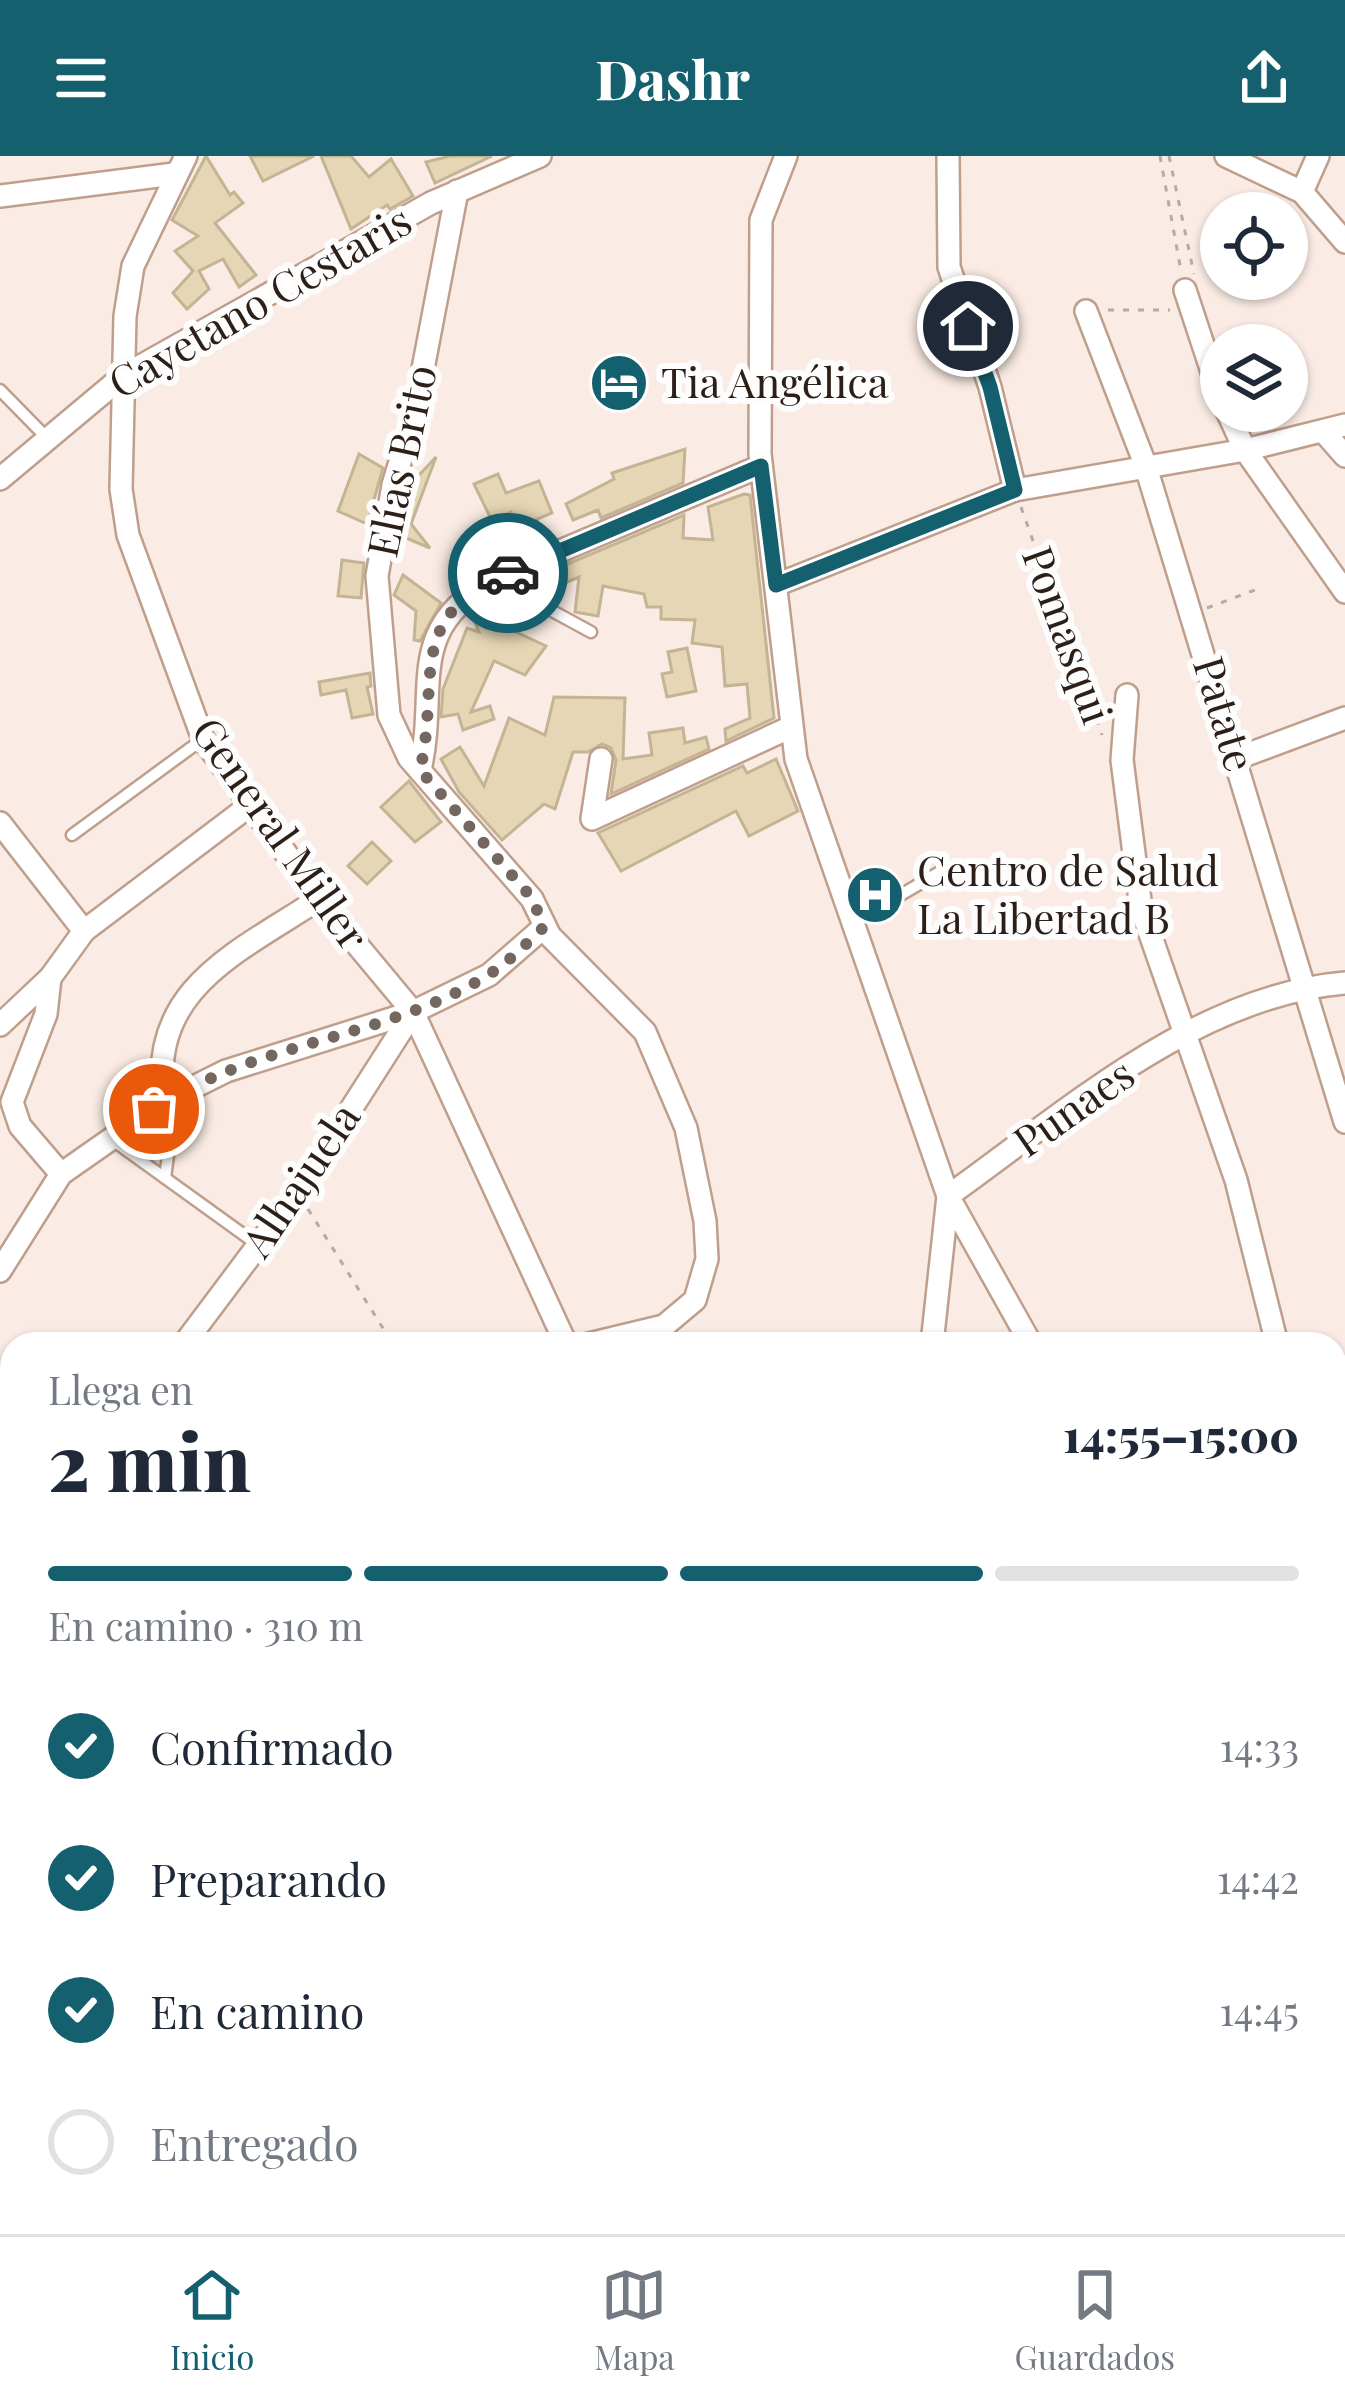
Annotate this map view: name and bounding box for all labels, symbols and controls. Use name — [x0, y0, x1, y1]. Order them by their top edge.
text: Dashr — [595, 42, 750, 114]
icon: menu — [48, 45, 114, 111]
icon: share — [1231, 45, 1297, 111]
street label: Cayetano Cestaris — [98, 191, 420, 410]
map controls — [1200, 192, 1308, 432]
button: locate — [1200, 192, 1308, 300]
pin — [917, 275, 1019, 377]
icon: home — [935, 293, 1001, 359]
button: layers — [1200, 324, 1308, 432]
hotel icon: Tia Angélica — [588, 352, 650, 414]
place label: Tia Angélica — [661, 353, 889, 409]
street label: Elías Brito — [352, 359, 448, 562]
courier — [448, 513, 568, 633]
street label: Pomasqui — [1011, 538, 1127, 731]
icon: car — [475, 540, 541, 606]
street label: Patate — [1182, 649, 1270, 778]
street label: General Miller — [181, 706, 383, 960]
place label: Centro de Salud La Libertad B — [917, 841, 1219, 945]
hospital icon: Centro de Salud La Libertad B — [844, 864, 906, 926]
street label: Punaes — [1001, 1045, 1144, 1168]
pin — [103, 1058, 205, 1160]
icon: bag — [121, 1076, 187, 1142]
street label: Alhajuela — [227, 1091, 371, 1267]
text: Llega en — [48, 1363, 193, 1415]
text: 14:55–15:00 — [1063, 1404, 1299, 1464]
text: 2 min — [48, 1408, 251, 1512]
text: En camino · 310 m — [48, 1599, 363, 1651]
icon: check — [48, 1713, 114, 1779]
text: Confirmado — [150, 1716, 394, 1776]
text: 14:33 — [1220, 1720, 1299, 1772]
icon: check — [48, 1845, 114, 1911]
text: Preparando — [150, 1848, 387, 1908]
text: 14:42 — [1217, 1852, 1299, 1904]
icon: check — [48, 1977, 114, 2043]
text: En camino — [150, 1980, 364, 2040]
text: 14:45 — [1219, 1984, 1299, 2036]
text: Entregado — [150, 2112, 359, 2172]
tab: Inicio — [170, 2262, 254, 2378]
tab: Mapa — [594, 2262, 675, 2378]
tab: Guardados — [1015, 2262, 1175, 2378]

